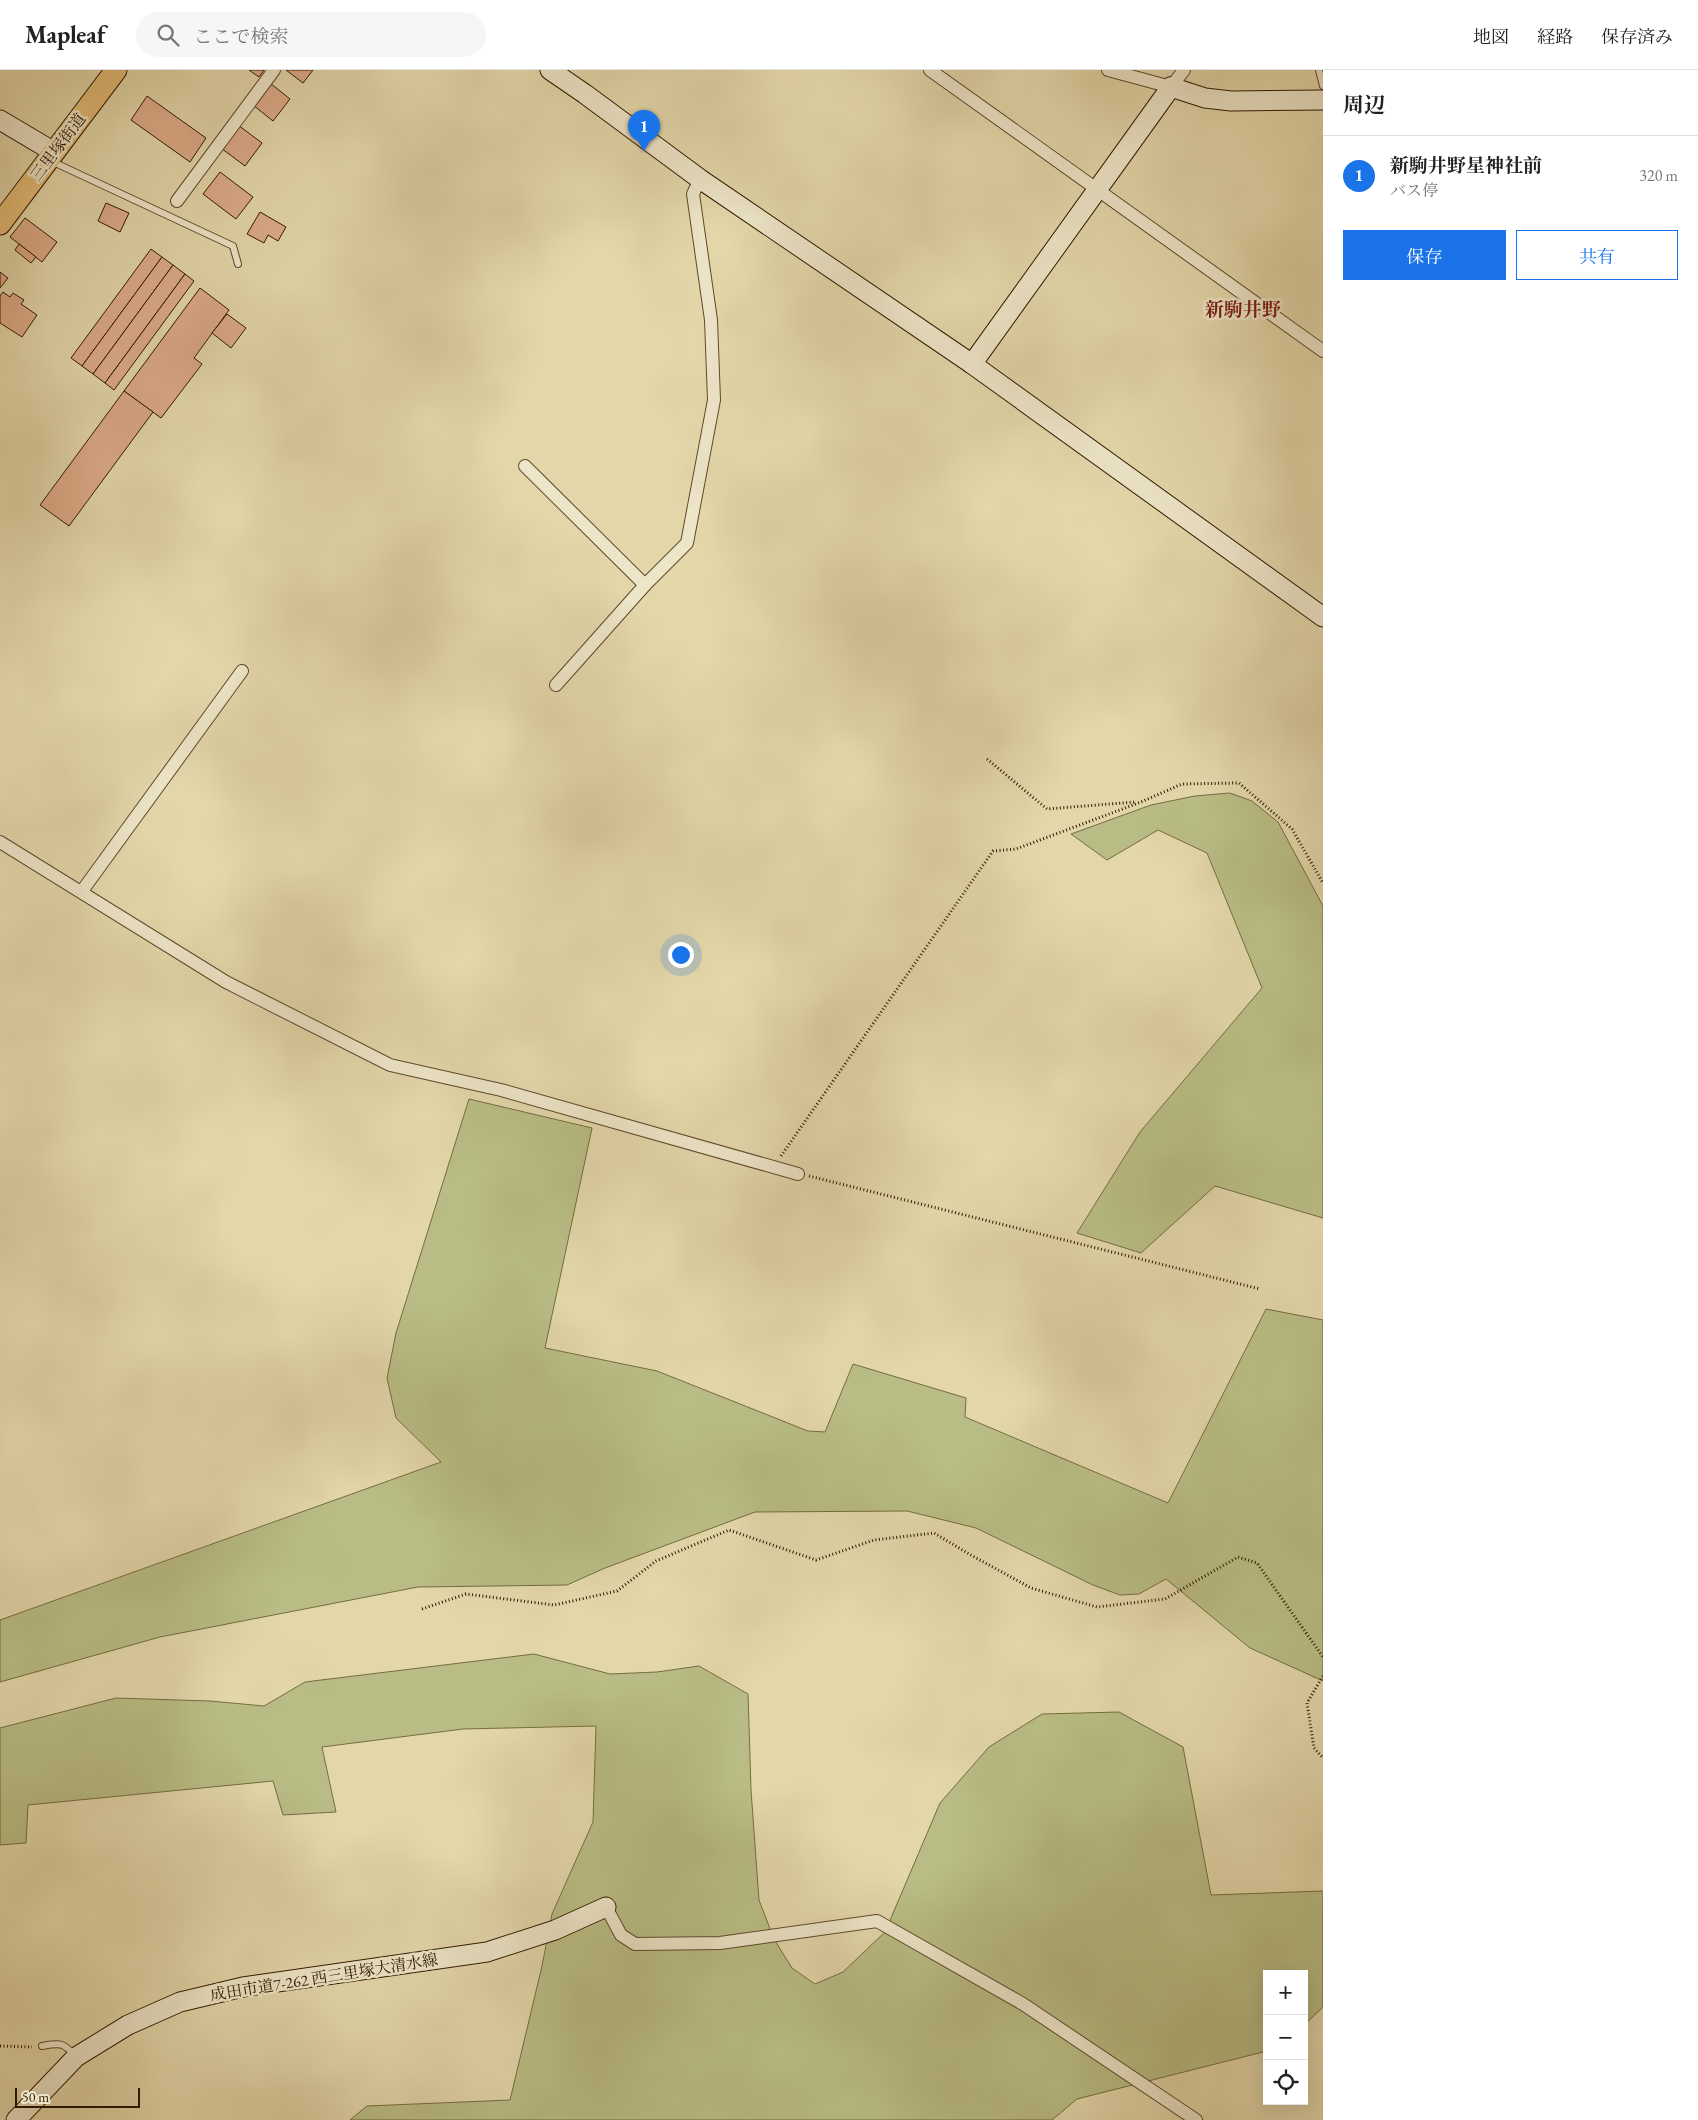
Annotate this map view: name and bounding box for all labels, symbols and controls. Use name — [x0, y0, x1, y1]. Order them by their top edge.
search box — [136, 12, 486, 57]
text: Mapleaf — [25, 19, 106, 50]
icon: search — [154, 21, 182, 49]
text: ここで検索 — [194, 24, 289, 49]
text: 地図 — [1473, 25, 1509, 48]
text: 経路 — [1537, 25, 1573, 48]
text: 保存済み — [1601, 25, 1673, 48]
text: 周辺 — [1343, 91, 1385, 118]
street label: 三里塚街道 — [26, 109, 90, 185]
pin: 1 — [628, 110, 660, 151]
text: 新駒井野星神社前 — [1390, 153, 1542, 178]
text: 1 — [1355, 165, 1363, 186]
text: 320 m — [1639, 165, 1678, 186]
text: バス停 — [1390, 180, 1438, 201]
button: 保存 — [1343, 230, 1506, 280]
button: 共有 — [1516, 230, 1678, 280]
district label: 新駒井野 — [1205, 297, 1281, 322]
your location — [668, 942, 694, 968]
street label: 成田市道7-262 西三里塚大清水線 — [209, 1949, 439, 2005]
map controls — [1263, 1970, 1308, 2105]
button: + — [1263, 1970, 1308, 2015]
button: − — [1263, 2015, 1308, 2060]
button: locate — [1263, 2060, 1308, 2105]
scale bar — [15, 2085, 140, 2108]
text: 50 m — [22, 2088, 49, 2106]

